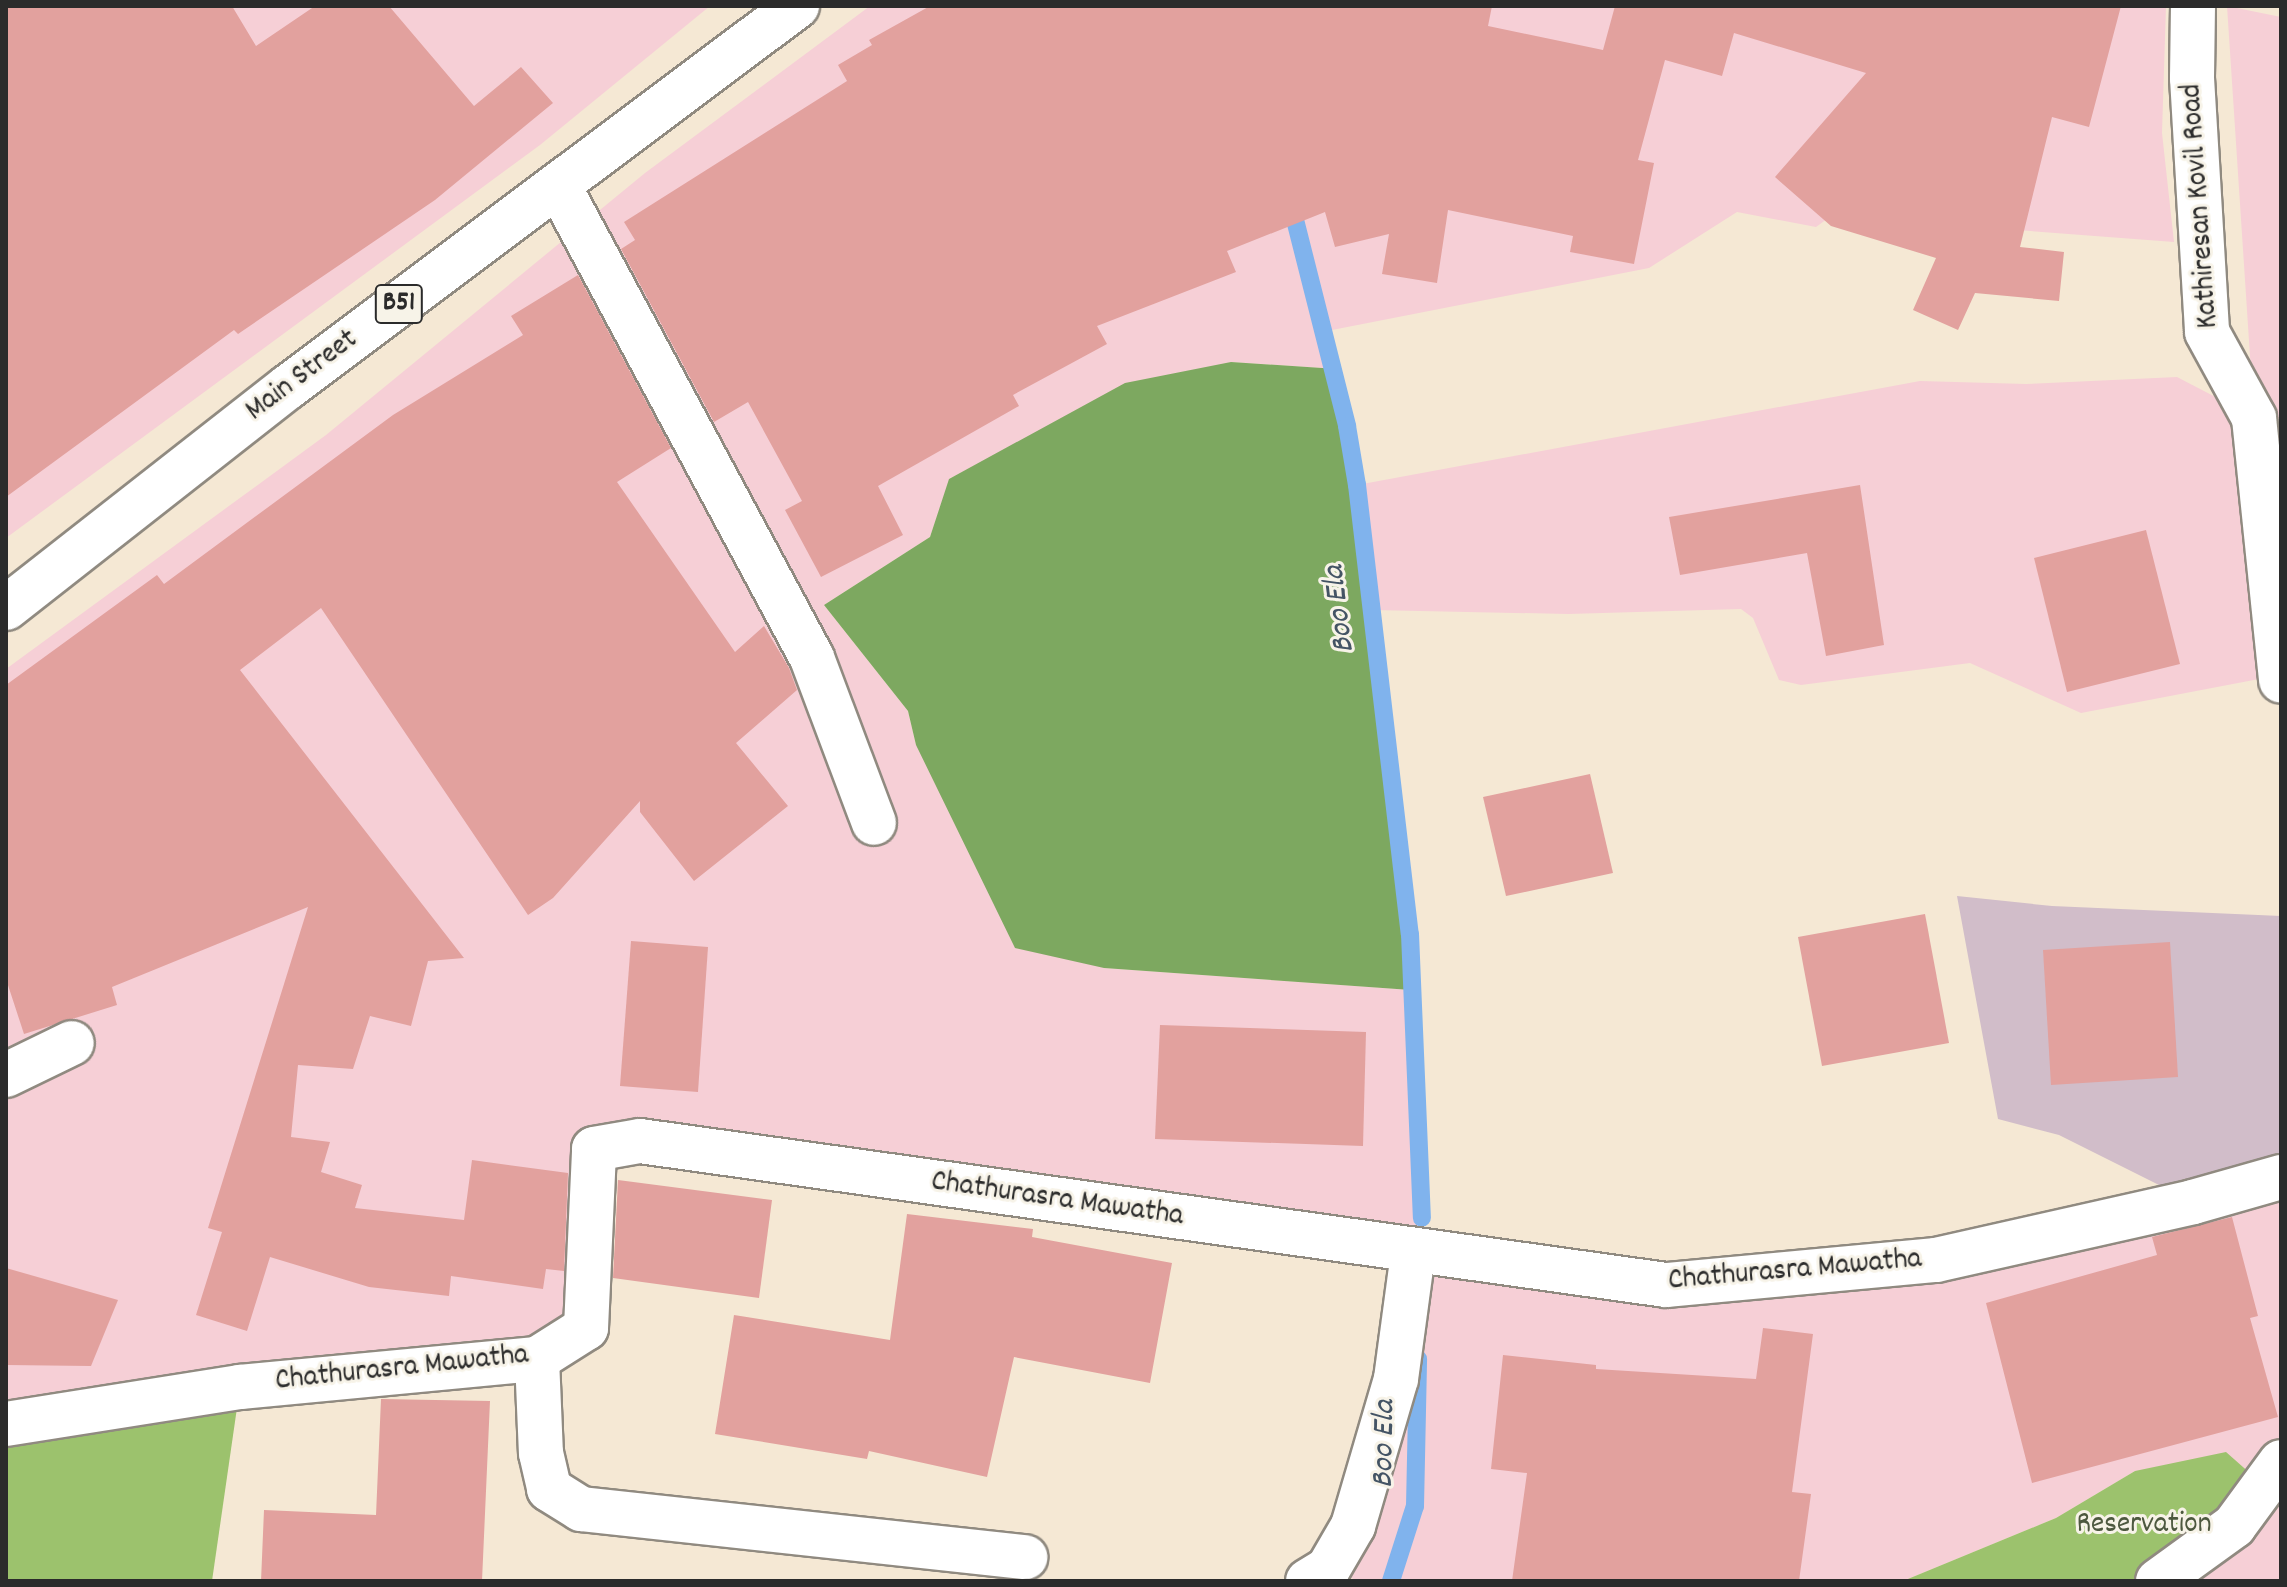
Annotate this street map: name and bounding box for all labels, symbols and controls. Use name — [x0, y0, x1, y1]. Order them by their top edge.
street label: Kathiresan Kovil Road — [2175, 82, 2229, 330]
road number: B51 — [373, 280, 425, 328]
street label: Main Street — [240, 323, 366, 431]
water label: Boo Ela — [1317, 563, 1365, 655]
street label: Chathurasra Mawatha — [929, 1165, 1185, 1237]
street label: Chathurasra Mawatha — [1667, 1243, 1923, 1301]
street label: Chathurasra Mawatha — [274, 1339, 530, 1401]
water label: Boo Ela — [1366, 1400, 1406, 1488]
park label: Reservation — [2076, 1508, 2212, 1544]

